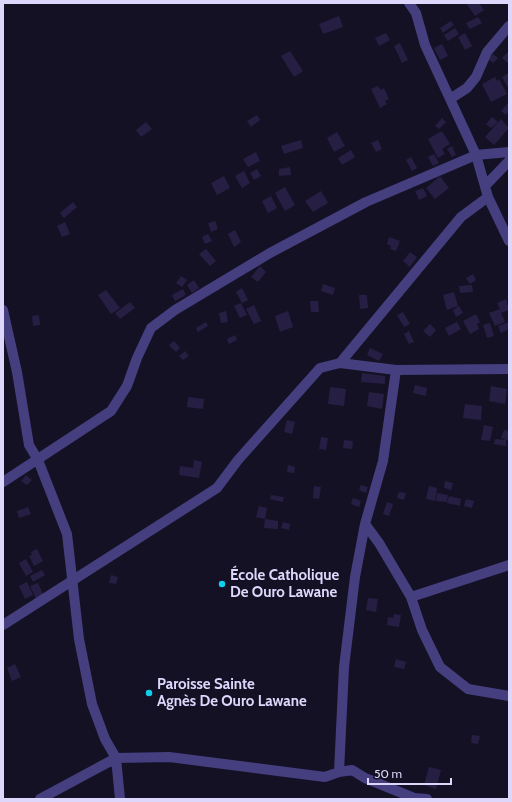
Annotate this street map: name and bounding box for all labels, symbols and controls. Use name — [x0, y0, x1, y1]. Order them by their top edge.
place label: École Catholique De Ouro Lawane — [230, 565, 340, 601]
marker: École Catholique De Ouro Lawane — [217, 579, 227, 589]
place label: Paroisse Sainte Agnès De Ouro Lawane — [157, 675, 307, 710]
marker: Paroisse Sainte Agnès De Ouro Lawane — [144, 688, 154, 698]
scale bar — [368, 760, 451, 786]
text: 50 m — [374, 766, 402, 781]

